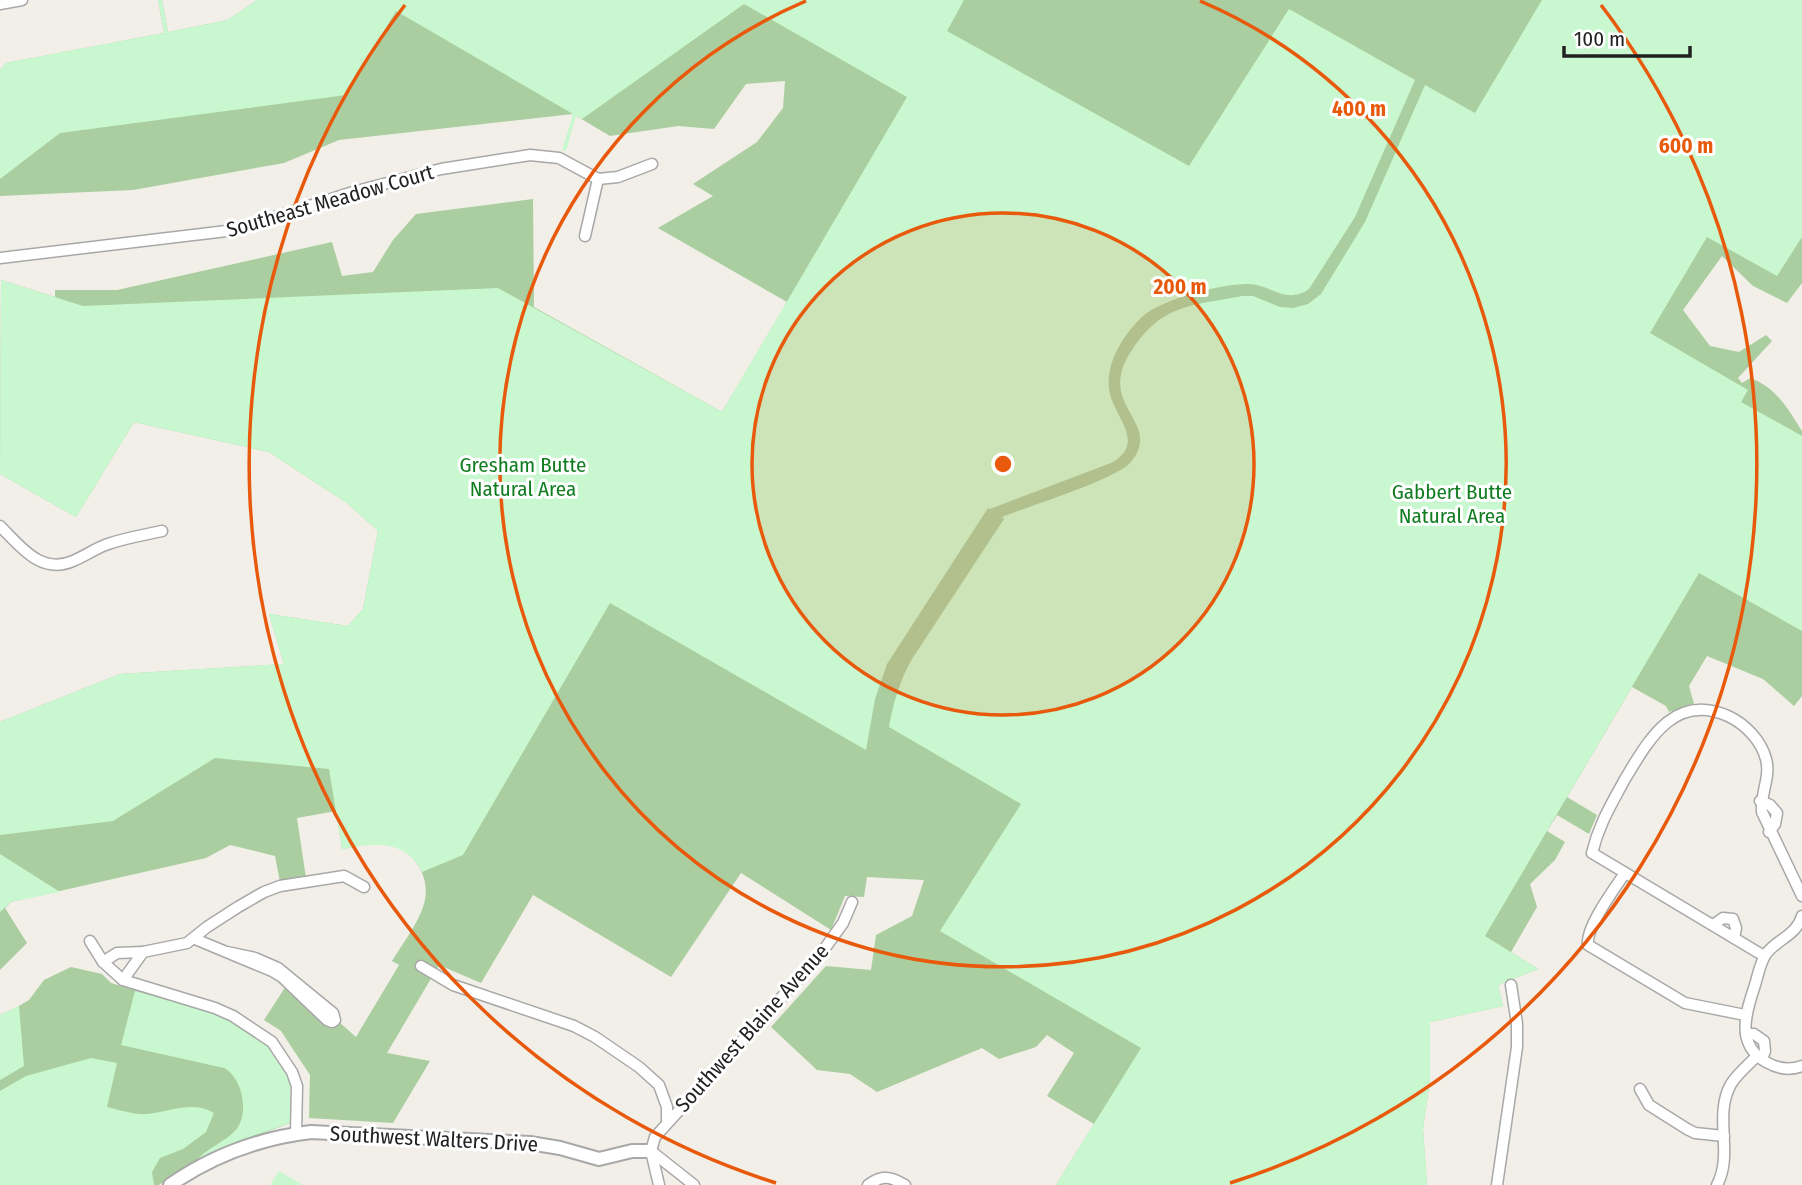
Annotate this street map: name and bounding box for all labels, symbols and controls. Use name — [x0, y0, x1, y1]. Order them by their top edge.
scale bar — [1564, 14, 1690, 58]
text: 100 m — [1574, 26, 1625, 52]
text: 400 m — [1332, 96, 1386, 122]
text: 600 m — [1659, 133, 1713, 159]
street label: Southeast Meadow Court — [223, 159, 437, 243]
text: 200 m — [1152, 274, 1207, 300]
park label: Gresham Butte Natural Area — [460, 452, 586, 502]
centre of rings — [991, 452, 1015, 476]
park label: Gabbert Butte Natural Area — [1392, 479, 1512, 529]
street label: Southwest Blaine Avenue — [670, 939, 834, 1117]
street label: Southwest Walters Drive — [329, 1121, 539, 1157]

